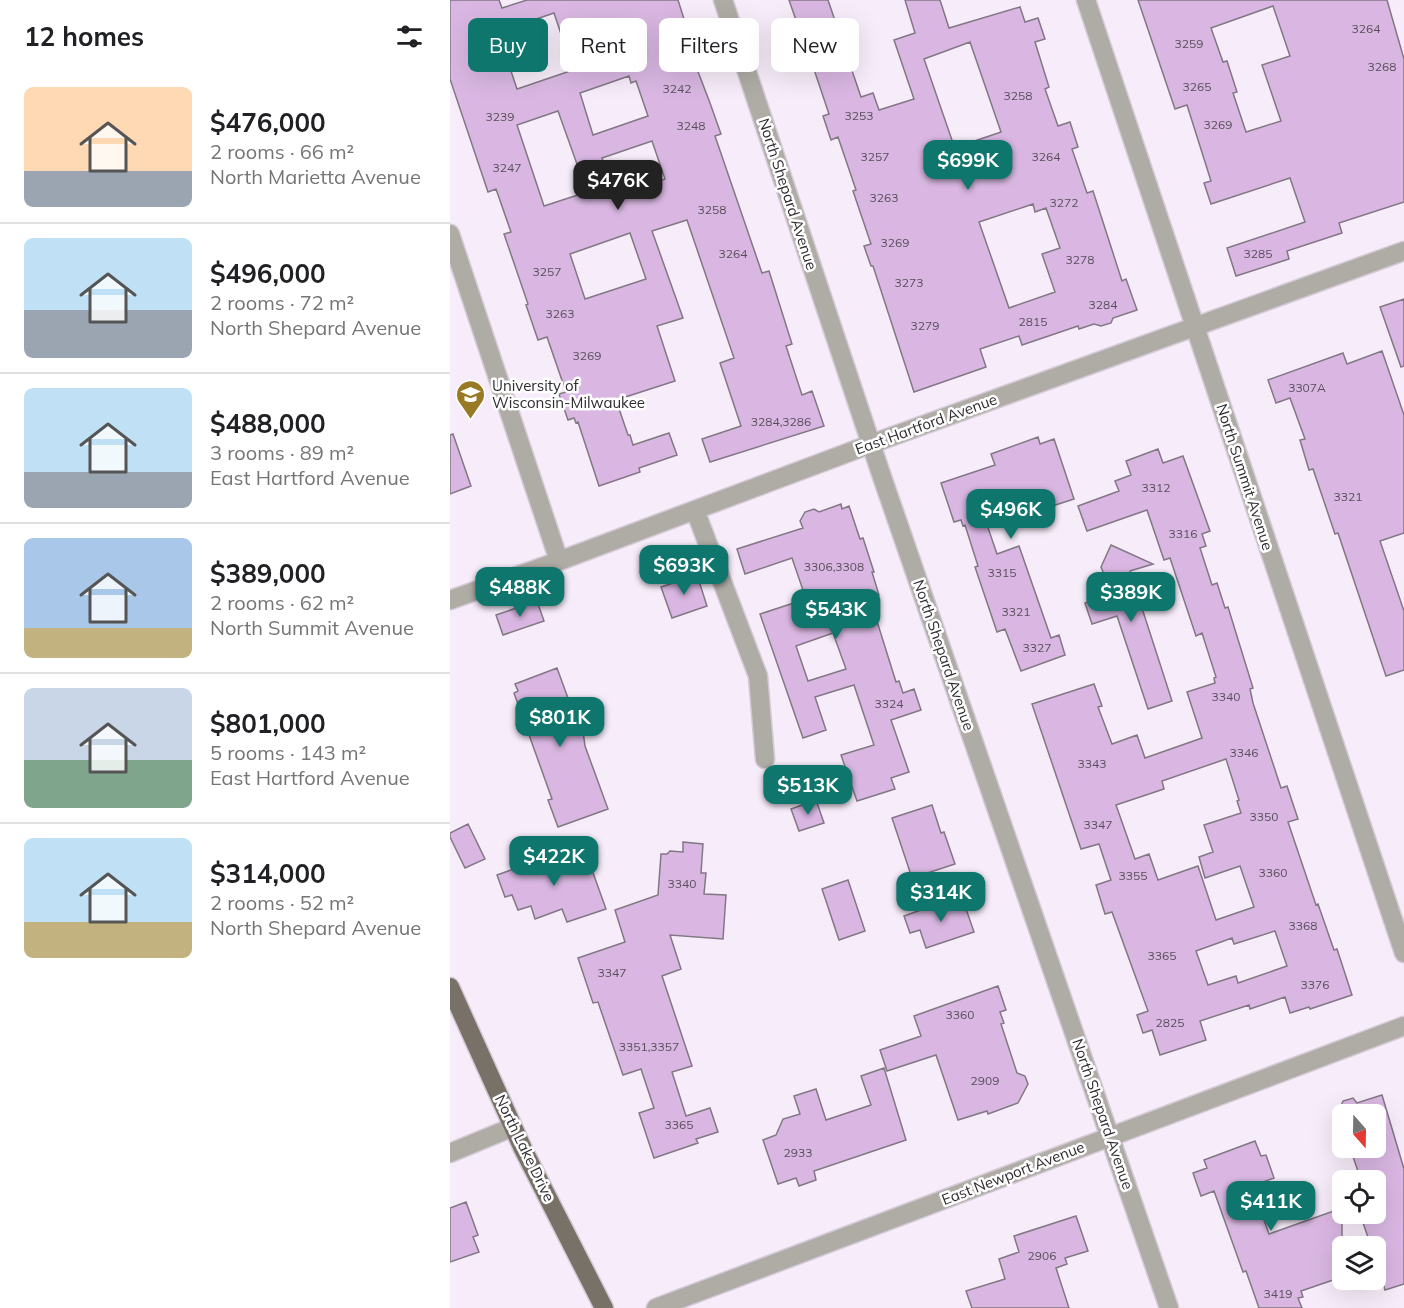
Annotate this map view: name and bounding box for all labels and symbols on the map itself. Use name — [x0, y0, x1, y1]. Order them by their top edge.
house number: 3264 — [1352, 21, 1380, 36]
house number: 3259 — [1175, 36, 1203, 51]
house number: 3268 — [1368, 59, 1396, 74]
house number: 3265 — [1183, 79, 1211, 94]
house number: 3242 — [663, 81, 691, 96]
house number: 3258 — [1004, 88, 1032, 103]
house number: 3253 — [845, 108, 873, 123]
house number: 3239 — [486, 109, 514, 124]
street label: North Shepard Avenue — [754, 116, 822, 272]
house number: 3269 — [1204, 117, 1232, 132]
house number: 3248 — [677, 118, 705, 133]
pin: $699K — [926, 140, 1010, 191]
house number: 3257 — [861, 149, 889, 164]
house number: 3264 — [1032, 149, 1060, 164]
house number: 3247 — [493, 160, 521, 175]
pin: $476K — [576, 160, 660, 211]
house number: 3263 — [870, 190, 898, 205]
house number: 3272 — [1050, 195, 1078, 210]
house number: 3258 — [698, 202, 726, 217]
house number: 3269 — [881, 235, 909, 250]
house number: 3264 — [719, 246, 747, 261]
house number: 3285 — [1244, 246, 1272, 261]
house number: 3278 — [1066, 252, 1094, 267]
house number: 3257 — [533, 264, 561, 279]
house number: 3273 — [895, 275, 923, 290]
house number: 3284 — [1089, 297, 1117, 312]
house number: 3263 — [546, 306, 574, 321]
house number: 2815 — [1019, 314, 1047, 329]
house number: 3279 — [911, 318, 939, 333]
house number: 3269 — [573, 348, 601, 363]
place label: University of Wisconsin-Milwaukee — [492, 376, 645, 412]
school or university icon: University of Wisconsin-Milwaukee — [455, 378, 487, 420]
house number: 3307A — [1288, 380, 1326, 395]
street label: East Hartford Avenue — [852, 389, 1000, 459]
street label: North Summit Avenue — [1212, 401, 1278, 553]
house number: 3284,3286 — [751, 414, 811, 429]
house number: 3312 — [1142, 480, 1170, 495]
pin: $496K — [969, 489, 1053, 540]
house number: 3321 — [1334, 489, 1362, 504]
house number: 3316 — [1169, 526, 1197, 541]
pin: $693K — [642, 545, 726, 596]
house number: 3306,3308 — [804, 559, 864, 574]
house number: 3315 — [988, 565, 1016, 580]
pin: $488K — [478, 567, 562, 618]
pin: $389K — [1089, 572, 1173, 623]
street label: North Shepard Avenue — [909, 577, 979, 733]
pin: $543K — [794, 589, 878, 640]
house number: 3321 — [1002, 604, 1030, 619]
house number: 3327 — [1023, 640, 1051, 655]
house number: 3340 — [1212, 689, 1240, 704]
house number: 3324 — [875, 696, 903, 711]
pin: $801K — [518, 697, 602, 748]
house number: 3346 — [1230, 745, 1258, 760]
house number: 3343 — [1078, 756, 1106, 771]
pin: $513K — [766, 765, 850, 816]
house number: 3350 — [1250, 809, 1278, 824]
house number: 3347 — [1084, 817, 1112, 832]
pin: $422K — [512, 836, 596, 887]
house number: 3360 — [1259, 865, 1287, 880]
house number: 3355 — [1119, 868, 1147, 883]
pin: $314K — [899, 872, 983, 923]
house number: 3340 — [668, 876, 696, 891]
house number: 3368 — [1289, 918, 1317, 933]
house number: 3365 — [1148, 948, 1176, 963]
house number: 3347 — [598, 965, 626, 980]
house number: 3376 — [1301, 977, 1329, 992]
house number: 3360 — [946, 1007, 974, 1022]
house number: 2825 — [1156, 1015, 1184, 1030]
street label: North Shepard Avenue — [1068, 1036, 1138, 1192]
house number: 3351,3357 — [619, 1039, 679, 1054]
house number: 2909 — [971, 1073, 999, 1088]
street label: North Lake Drive — [491, 1091, 559, 1205]
north arrow — [1332, 1104, 1386, 1158]
house number: 3365 — [665, 1117, 693, 1132]
street label: East Newport Avenue — [939, 1137, 1087, 1209]
house number: 2933 — [784, 1145, 812, 1160]
pin: $411K — [1229, 1181, 1313, 1232]
house number: 2906 — [1028, 1248, 1056, 1263]
house number: 3419 — [1264, 1286, 1292, 1301]

